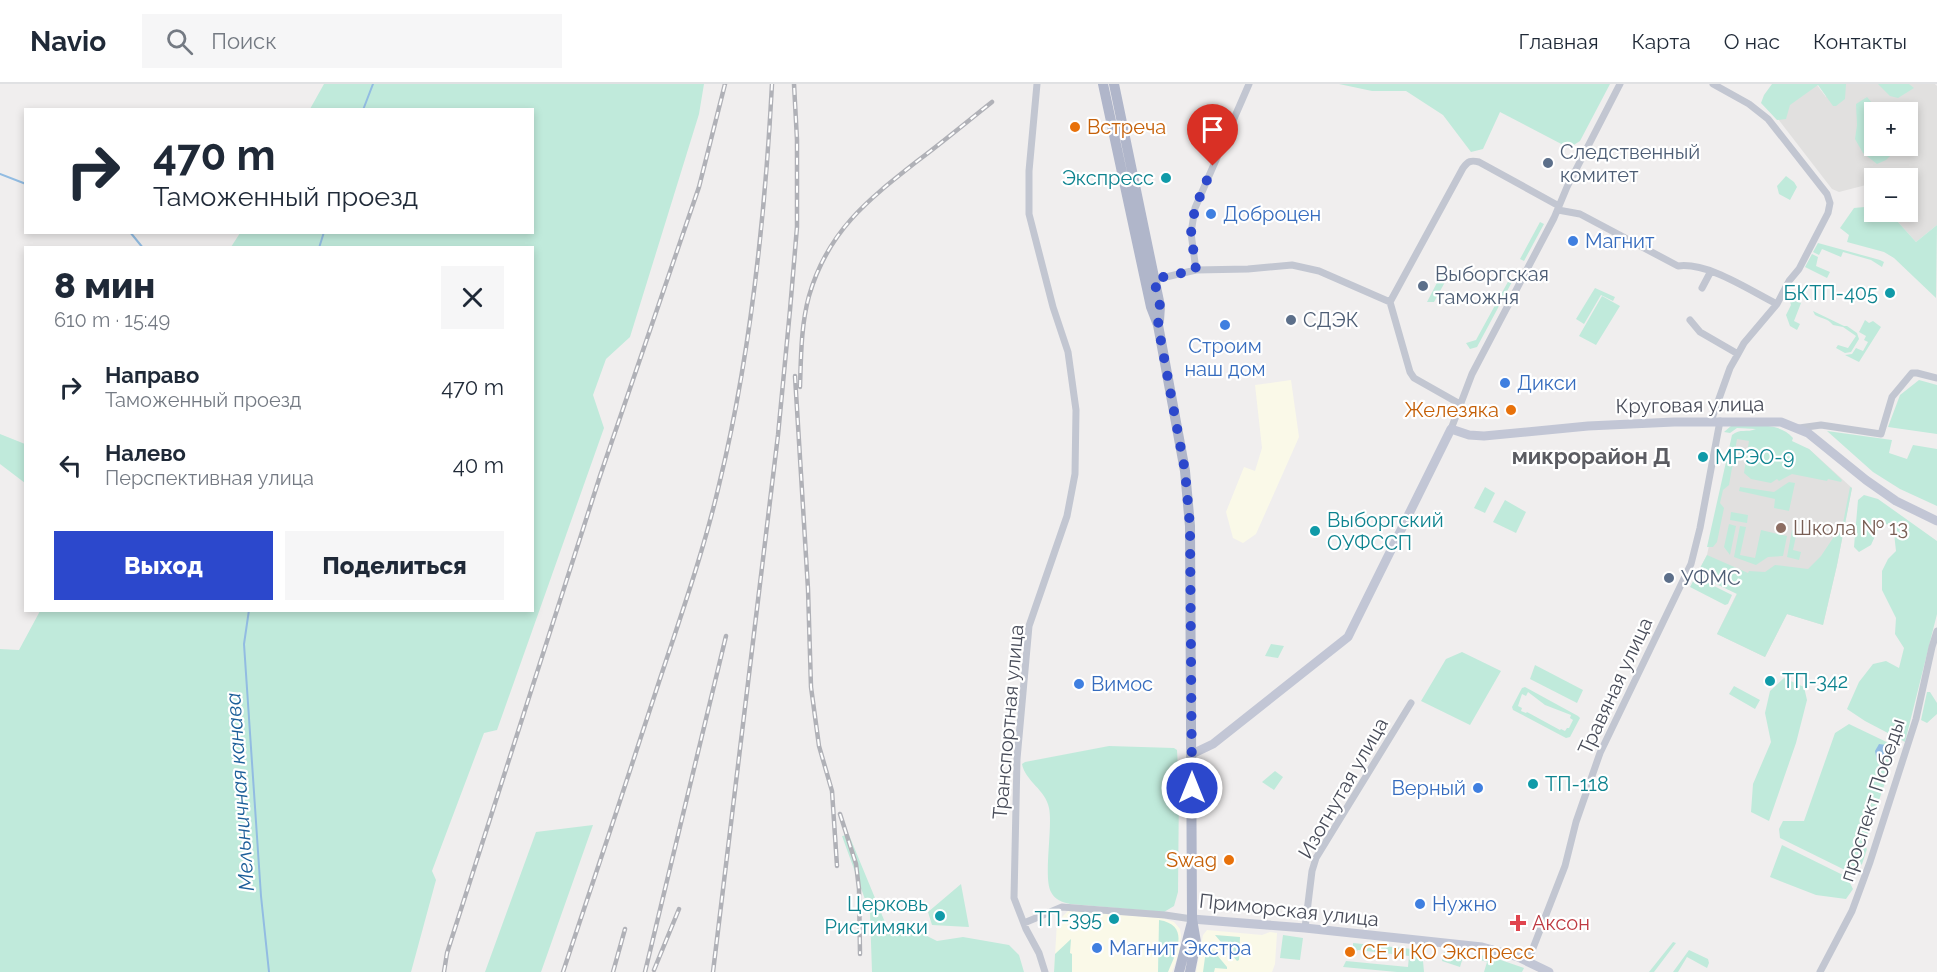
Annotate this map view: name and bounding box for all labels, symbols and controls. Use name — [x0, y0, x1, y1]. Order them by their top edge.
search box — [142, 14, 562, 68]
text: Navio — [30, 25, 106, 58]
icon: search — [163, 25, 196, 58]
text: Поиск — [211, 28, 277, 54]
text: Главная — [1519, 29, 1599, 54]
text: Карта — [1632, 29, 1691, 54]
text: О нас — [1724, 29, 1780, 54]
text: Контакты — [1813, 29, 1907, 54]
map controls — [1864, 102, 1918, 222]
button: + — [1864, 102, 1918, 156]
pin — [1187, 104, 1238, 166]
icon: arrive — [1196, 113, 1229, 146]
place label: Встреча — [1087, 115, 1166, 139]
marker: Встреча — [1068, 120, 1082, 134]
text: 470 m — [153, 131, 276, 180]
icon: right — [54, 132, 132, 210]
place label: Следственный комитет — [1560, 140, 1700, 187]
marker: Следственный комитет — [1541, 156, 1555, 170]
place label: Экспресс — [1062, 166, 1154, 190]
button: − — [1864, 168, 1918, 222]
marker: Экспресс — [1159, 171, 1173, 185]
text: Таможенный проезд — [153, 181, 418, 212]
place label: Доброцен — [1223, 202, 1321, 226]
marker: Доброцен — [1204, 207, 1218, 221]
place label: Магнит — [1585, 229, 1655, 253]
marker: Магнит — [1566, 234, 1580, 248]
place label: Выборгская таможня — [1435, 262, 1549, 309]
text: 8 мин — [54, 264, 155, 306]
button: close — [441, 266, 504, 329]
marker: Выборгская таможня — [1416, 279, 1430, 293]
place label: БКТП-405 — [1783, 281, 1878, 305]
marker: БКТП-405 — [1883, 286, 1897, 300]
text: 610 m · 15:49 — [54, 308, 170, 332]
place label: СДЭК — [1303, 308, 1359, 332]
marker: СДЭК — [1284, 313, 1298, 327]
marker: Строим наш дом — [1218, 318, 1232, 332]
place label: Строим наш дом — [1184, 334, 1266, 381]
text: Направо — [105, 362, 199, 388]
icon: right — [54, 371, 87, 404]
place label: Дикси — [1517, 371, 1577, 395]
text: 470 m — [441, 374, 504, 400]
marker: Дикси — [1498, 376, 1512, 390]
text: Таможенный проезд — [105, 388, 301, 412]
street label: Круговая улица — [1615, 392, 1765, 418]
place label: Железяка — [1404, 398, 1499, 422]
marker: Железяка — [1504, 403, 1518, 417]
text: Налево — [105, 440, 186, 466]
district label: микрорайон Д — [1512, 443, 1670, 469]
place label: МРЭО-9 — [1715, 445, 1794, 469]
icon: left — [54, 449, 87, 482]
marker: МРЭО-9 — [1696, 450, 1710, 464]
text: 40 m — [453, 452, 504, 478]
text: Перспективная улица — [105, 466, 314, 490]
place label: Выборгский ОУФССП — [1327, 508, 1444, 555]
place label: Школа № 13 — [1793, 516, 1908, 540]
marker: Школа № 13 — [1774, 521, 1788, 535]
marker: Выборгский ОУФССП — [1308, 524, 1322, 538]
button: Выход — [54, 531, 273, 600]
button: Поделиться — [285, 531, 504, 600]
place label: УФМС — [1681, 566, 1741, 590]
marker: УФМС — [1662, 571, 1676, 585]
street label: Травяная улица — [1573, 614, 1657, 758]
street label: Транспортная улица — [988, 624, 1028, 820]
place label: ТП-342 — [1782, 669, 1848, 693]
place label: Вимос — [1091, 672, 1153, 696]
marker: ТП-342 — [1763, 674, 1777, 688]
marker: Вимос — [1072, 677, 1086, 691]
water label: Мельничная канава — [220, 692, 259, 892]
street label: Изогнутая улица — [1293, 713, 1393, 863]
street label: проспект Победы — [1834, 715, 1910, 885]
position arrow — [1160, 756, 1224, 820]
place label: ТП-118 — [1545, 772, 1609, 796]
place label: Верный — [1392, 776, 1466, 800]
marker: ТП-118 — [1526, 777, 1540, 791]
marker: Верный — [1471, 781, 1485, 795]
place label: Swag — [1166, 848, 1217, 872]
marker: Swag — [1222, 853, 1236, 867]
street label: Приморская улица — [1198, 889, 1380, 931]
place label: Церковь Ристимяки — [825, 892, 928, 939]
place label: Нужно — [1432, 892, 1497, 916]
marker: Нужно — [1413, 897, 1427, 911]
place label: ТП-395 — [1034, 907, 1102, 931]
marker: Церковь Ристимяки — [933, 909, 947, 923]
place label: Аксон — [1532, 911, 1590, 935]
marker: ТП-395 — [1107, 912, 1121, 926]
marker: Аксон — [1509, 914, 1527, 932]
place label: Магнит Экстра — [1109, 936, 1251, 960]
place label: CE и КО Экспресс — [1362, 940, 1534, 964]
marker: Магнит Экстра — [1090, 941, 1104, 955]
marker: CE и КО Экспресс — [1343, 945, 1357, 959]

